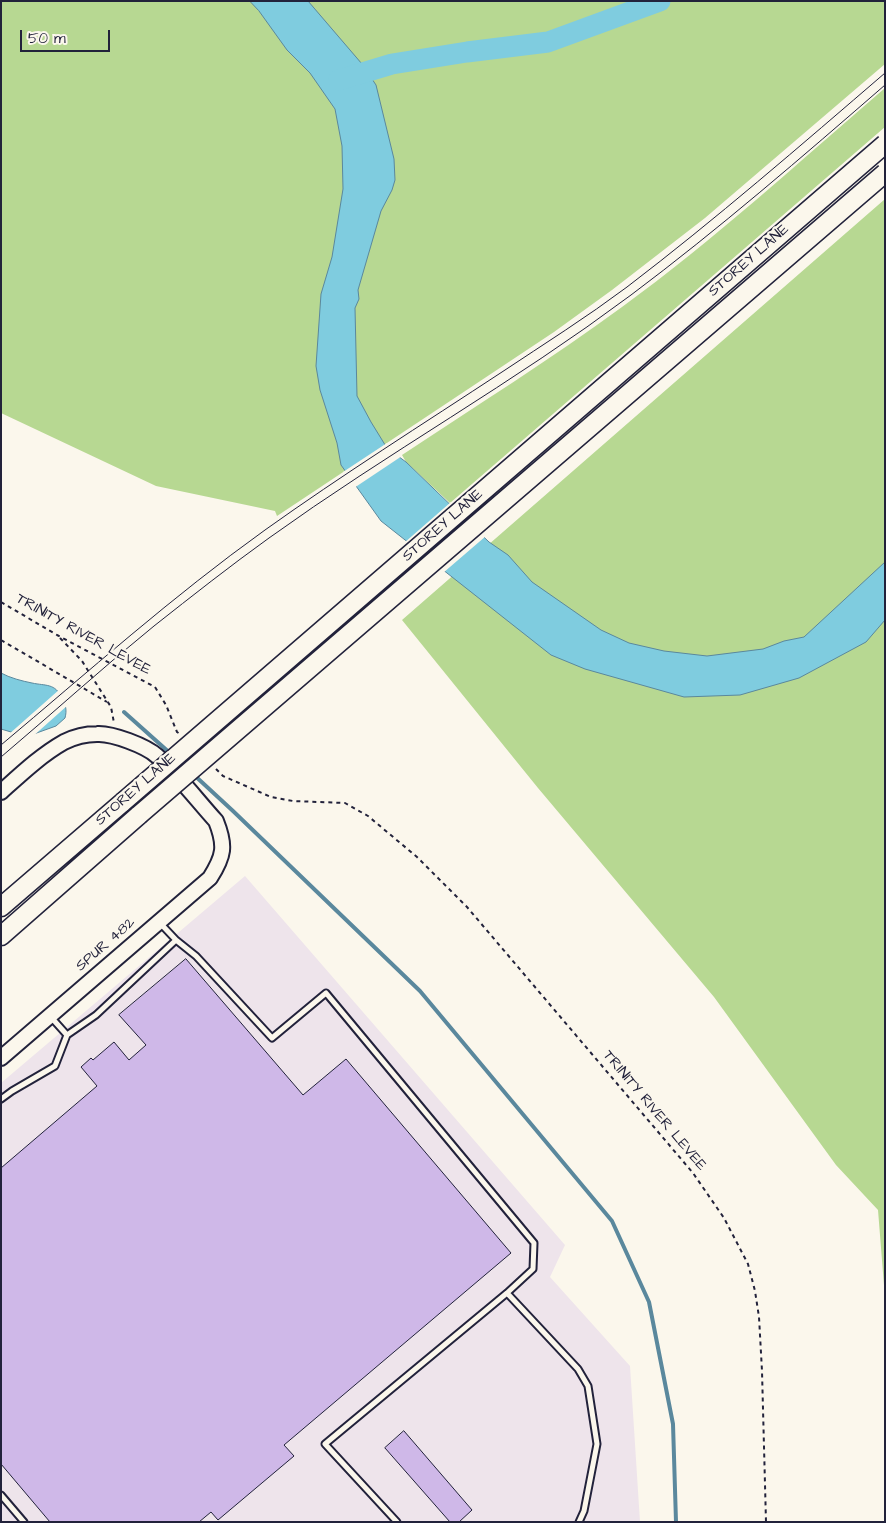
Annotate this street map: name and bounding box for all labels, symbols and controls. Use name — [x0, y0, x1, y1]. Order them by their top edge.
scale bar — [22, 20, 112, 52]
text: 50 m — [28, 28, 66, 49]
street label: STOREY LANE — [705, 221, 793, 301]
street label: STOREY LANE — [399, 486, 487, 566]
street label: TRINITY RIVER LEVEE — [12, 590, 154, 680]
street label: STOREY LANE — [92, 750, 180, 830]
street label: SPUR 482 — [73, 914, 139, 976]
street label: TRINITY RIVER LEVEE — [598, 1047, 710, 1175]

